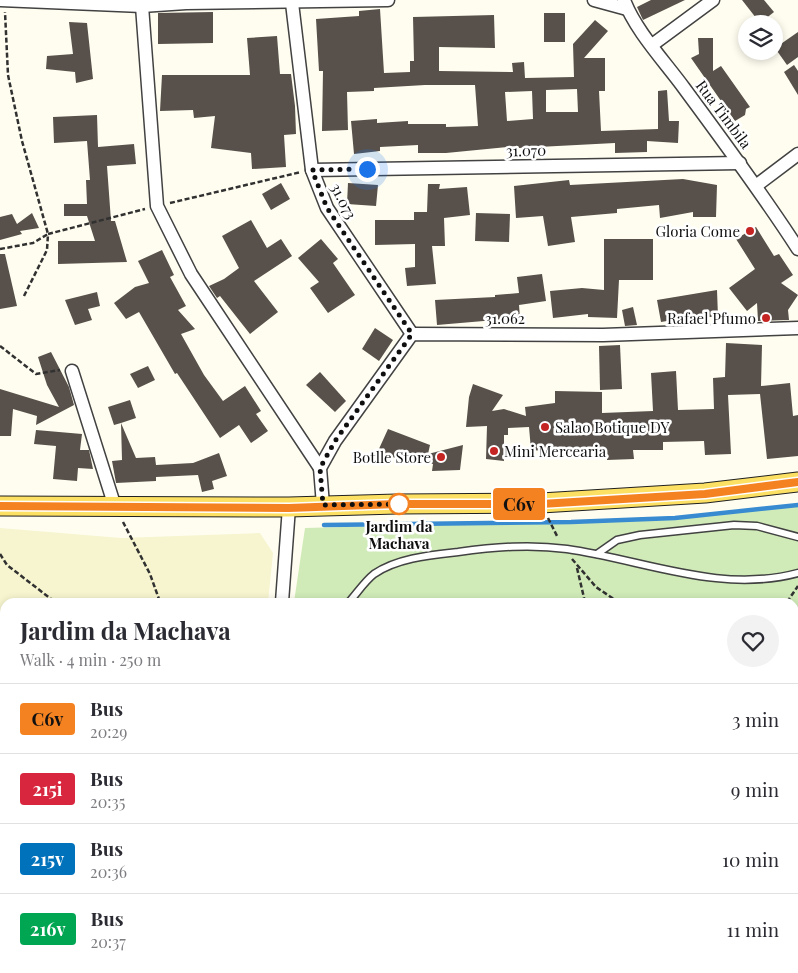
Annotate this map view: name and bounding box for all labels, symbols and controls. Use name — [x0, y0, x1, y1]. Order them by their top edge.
map controls — [738, 15, 783, 60]
button: layers — [738, 15, 783, 60]
street label: Rua Timbila — [692, 76, 757, 153]
street label: 31.070 — [506, 140, 546, 160]
your location — [355, 157, 380, 182]
street label: 31.073 — [326, 180, 362, 223]
place label: Gloria Come — [656, 221, 740, 241]
marker: Gloria Come — [744, 225, 756, 237]
street label: 31.062 — [485, 308, 525, 328]
place label: Rafael Pfumo — [667, 308, 756, 328]
marker: Rafael Pfumo — [760, 312, 772, 324]
place label: Salao Botique DY — [555, 417, 670, 437]
marker: Salao Botique DY — [539, 421, 551, 433]
place label: Mini Mercearia — [504, 441, 607, 461]
marker: Mini Mercearia — [488, 445, 500, 457]
place label: Botlle Store — [353, 447, 431, 467]
marker: Botlle Store — [435, 451, 447, 463]
line badge: C6v — [490, 488, 548, 520]
text: C6v — [503, 492, 535, 516]
marker: Jardim da Machava — [388, 493, 410, 515]
place label: Jardim da Machava — [364, 516, 433, 553]
text: Jardim da Machava — [20, 614, 231, 646]
button: heart — [727, 615, 779, 667]
text: Walk · 4 min · 250 m — [20, 649, 161, 670]
text: Bus — [90, 695, 123, 721]
text: 3 min — [732, 706, 779, 732]
text: C6v — [32, 707, 63, 731]
text: 20:29 — [90, 721, 127, 742]
text: Bus — [90, 765, 123, 791]
text: 9 min — [731, 776, 779, 802]
text: 215i — [32, 777, 63, 801]
text: 20:35 — [90, 791, 125, 812]
text: Bus — [90, 835, 123, 861]
text: 10 min — [722, 846, 779, 872]
text: 215v — [31, 847, 64, 871]
text: 20:36 — [90, 861, 127, 882]
text: Bus — [91, 905, 124, 931]
text: 11 min — [726, 916, 779, 942]
text: 216v — [30, 917, 66, 941]
text: 20:37 — [91, 931, 126, 952]

